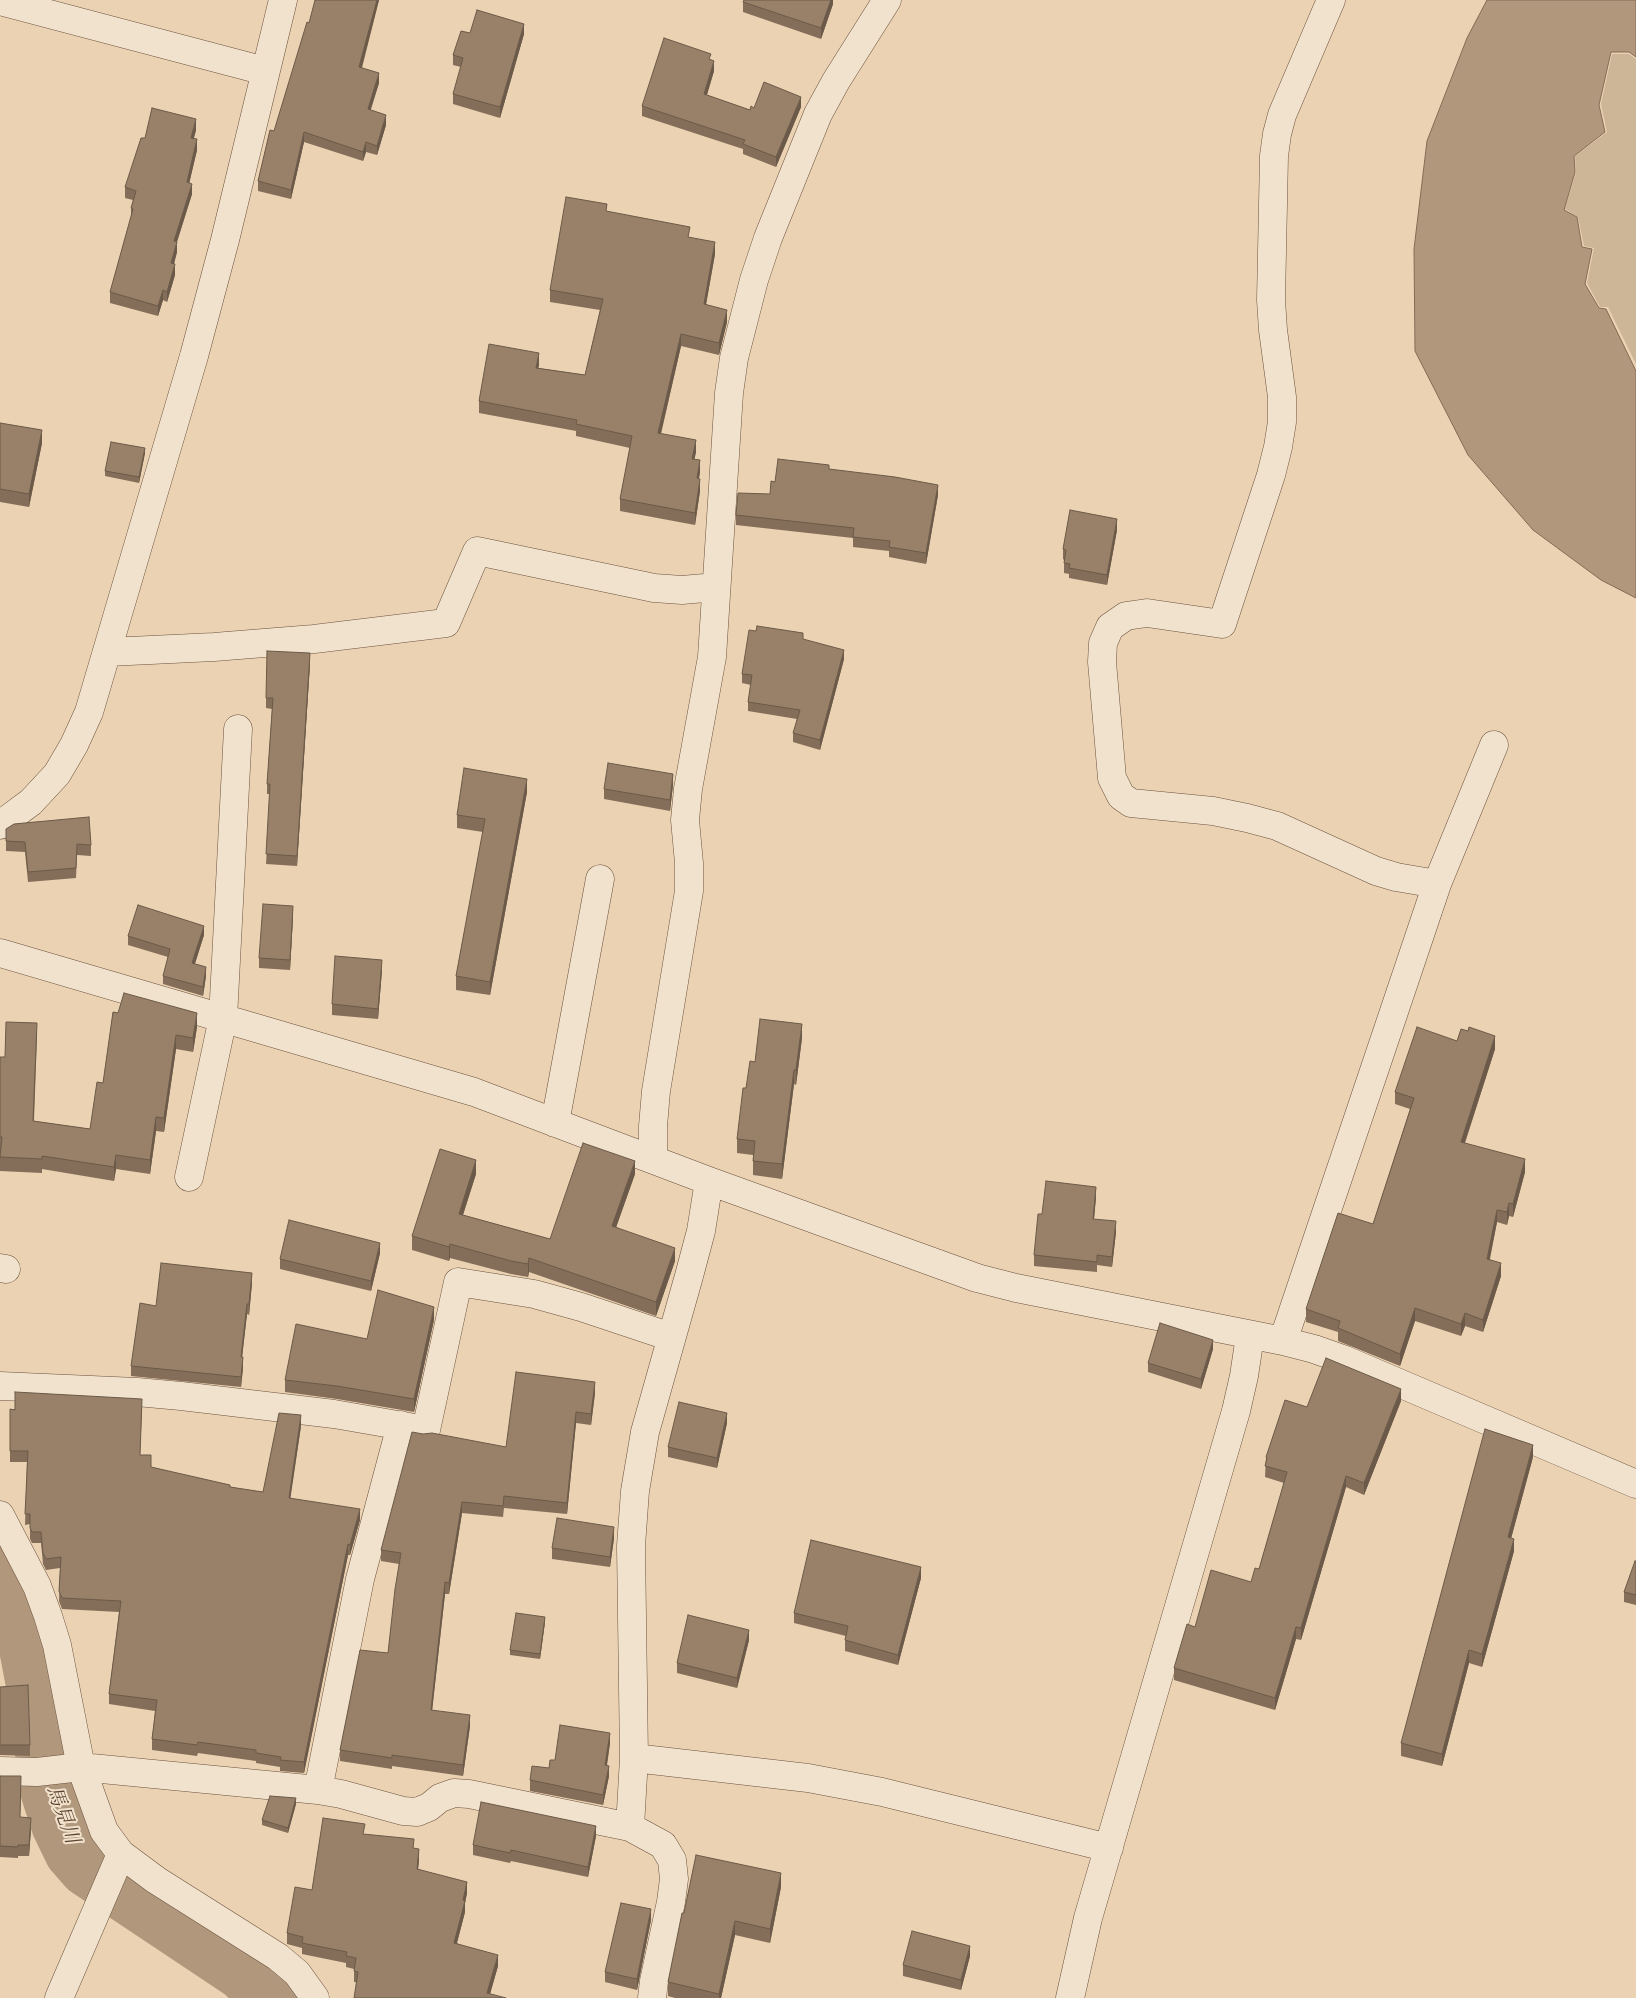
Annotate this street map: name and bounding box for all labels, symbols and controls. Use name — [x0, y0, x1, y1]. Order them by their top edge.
water label: 馬見川 — [40, 1783, 84, 1847]

